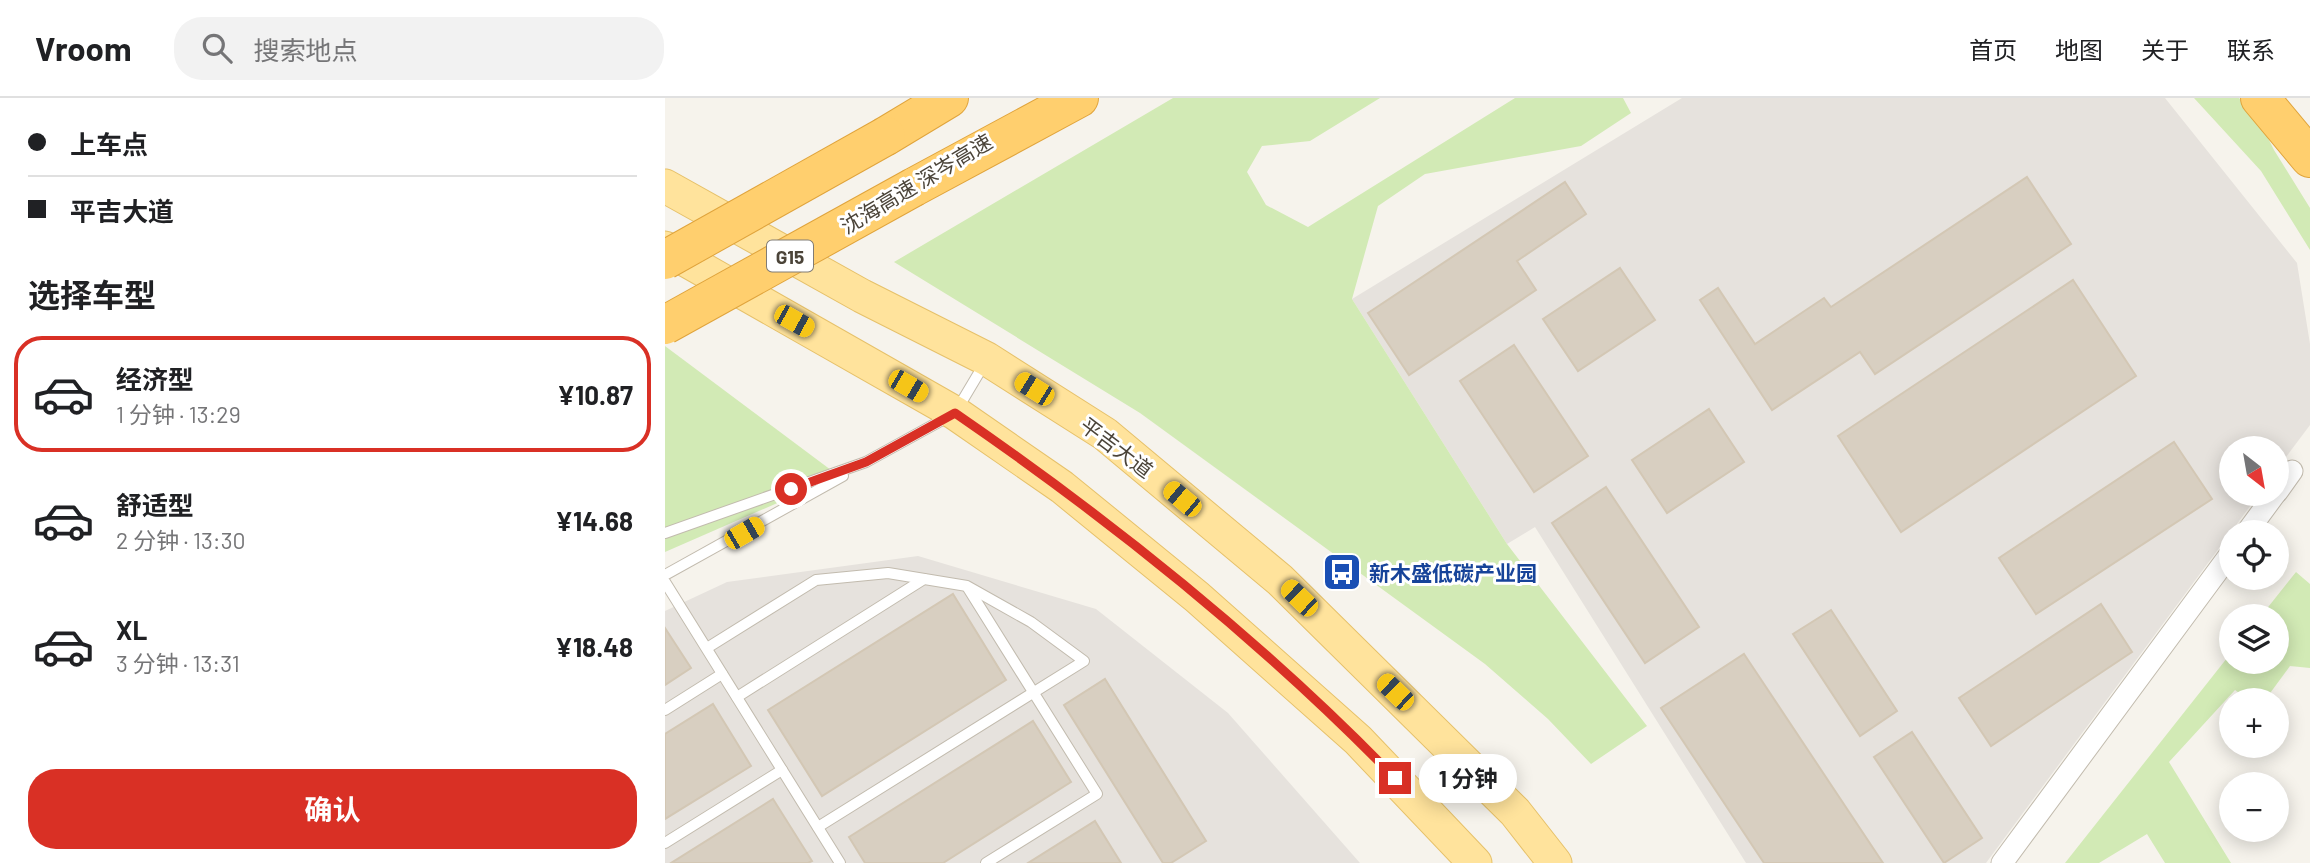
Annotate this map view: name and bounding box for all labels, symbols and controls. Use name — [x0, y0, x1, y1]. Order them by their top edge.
search box — [174, 17, 664, 80]
text: Vroom — [35, 28, 132, 68]
icon: search — [198, 29, 236, 67]
text: 搜索地点 — [254, 34, 358, 65]
text: 首页 — [1969, 35, 2017, 64]
text: 地图 — [2055, 35, 2103, 64]
text: 关于 — [2141, 35, 2189, 64]
text: 联系 — [2227, 35, 2275, 64]
text: 上车点 — [70, 128, 148, 159]
street label: 沈海高速 深岑高速 — [836, 128, 996, 238]
text: 平吉大道 — [70, 195, 174, 226]
road number: G15 — [767, 240, 813, 272]
text: 选择车型 — [28, 275, 156, 313]
car — [771, 302, 818, 340]
icon: car — [32, 363, 95, 426]
text: 经济型 — [116, 363, 194, 394]
car — [885, 366, 932, 406]
car — [1011, 369, 1058, 409]
text: ¥10.87 — [557, 379, 633, 410]
text: 1 分钟 · 13:29 — [116, 400, 241, 428]
street label: 平吉大道 — [1076, 412, 1158, 482]
north arrow — [2219, 436, 2289, 506]
map controls — [2219, 436, 2289, 842]
route start — [775, 473, 807, 505]
car — [1160, 477, 1205, 521]
icon: car — [32, 489, 95, 552]
text: 舒适型 — [116, 489, 194, 520]
text: ¥14.68 — [555, 505, 633, 536]
car — [721, 513, 768, 553]
button: locate — [2219, 520, 2289, 590]
text: 2 分钟 · 13:30 — [116, 526, 246, 554]
bus stop icon: 新木盛低碳产业园 — [1321, 551, 1363, 593]
place label: 新木盛低碳产业园 — [1369, 560, 1537, 585]
car — [1277, 576, 1322, 620]
button: layers — [2219, 604, 2289, 674]
text: XL — [116, 614, 147, 645]
icon: car — [32, 615, 95, 678]
text: ¥18.48 — [555, 631, 633, 662]
text: 3 分钟 · 13:31 — [116, 649, 240, 677]
car — [1373, 670, 1418, 714]
button: + — [2219, 688, 2289, 758]
callout: 1 分钟 — [1419, 754, 1517, 802]
route end — [1379, 762, 1411, 794]
text: 1 分钟 — [1439, 764, 1497, 792]
button: 确认 — [28, 769, 637, 849]
button: − — [2219, 772, 2289, 842]

